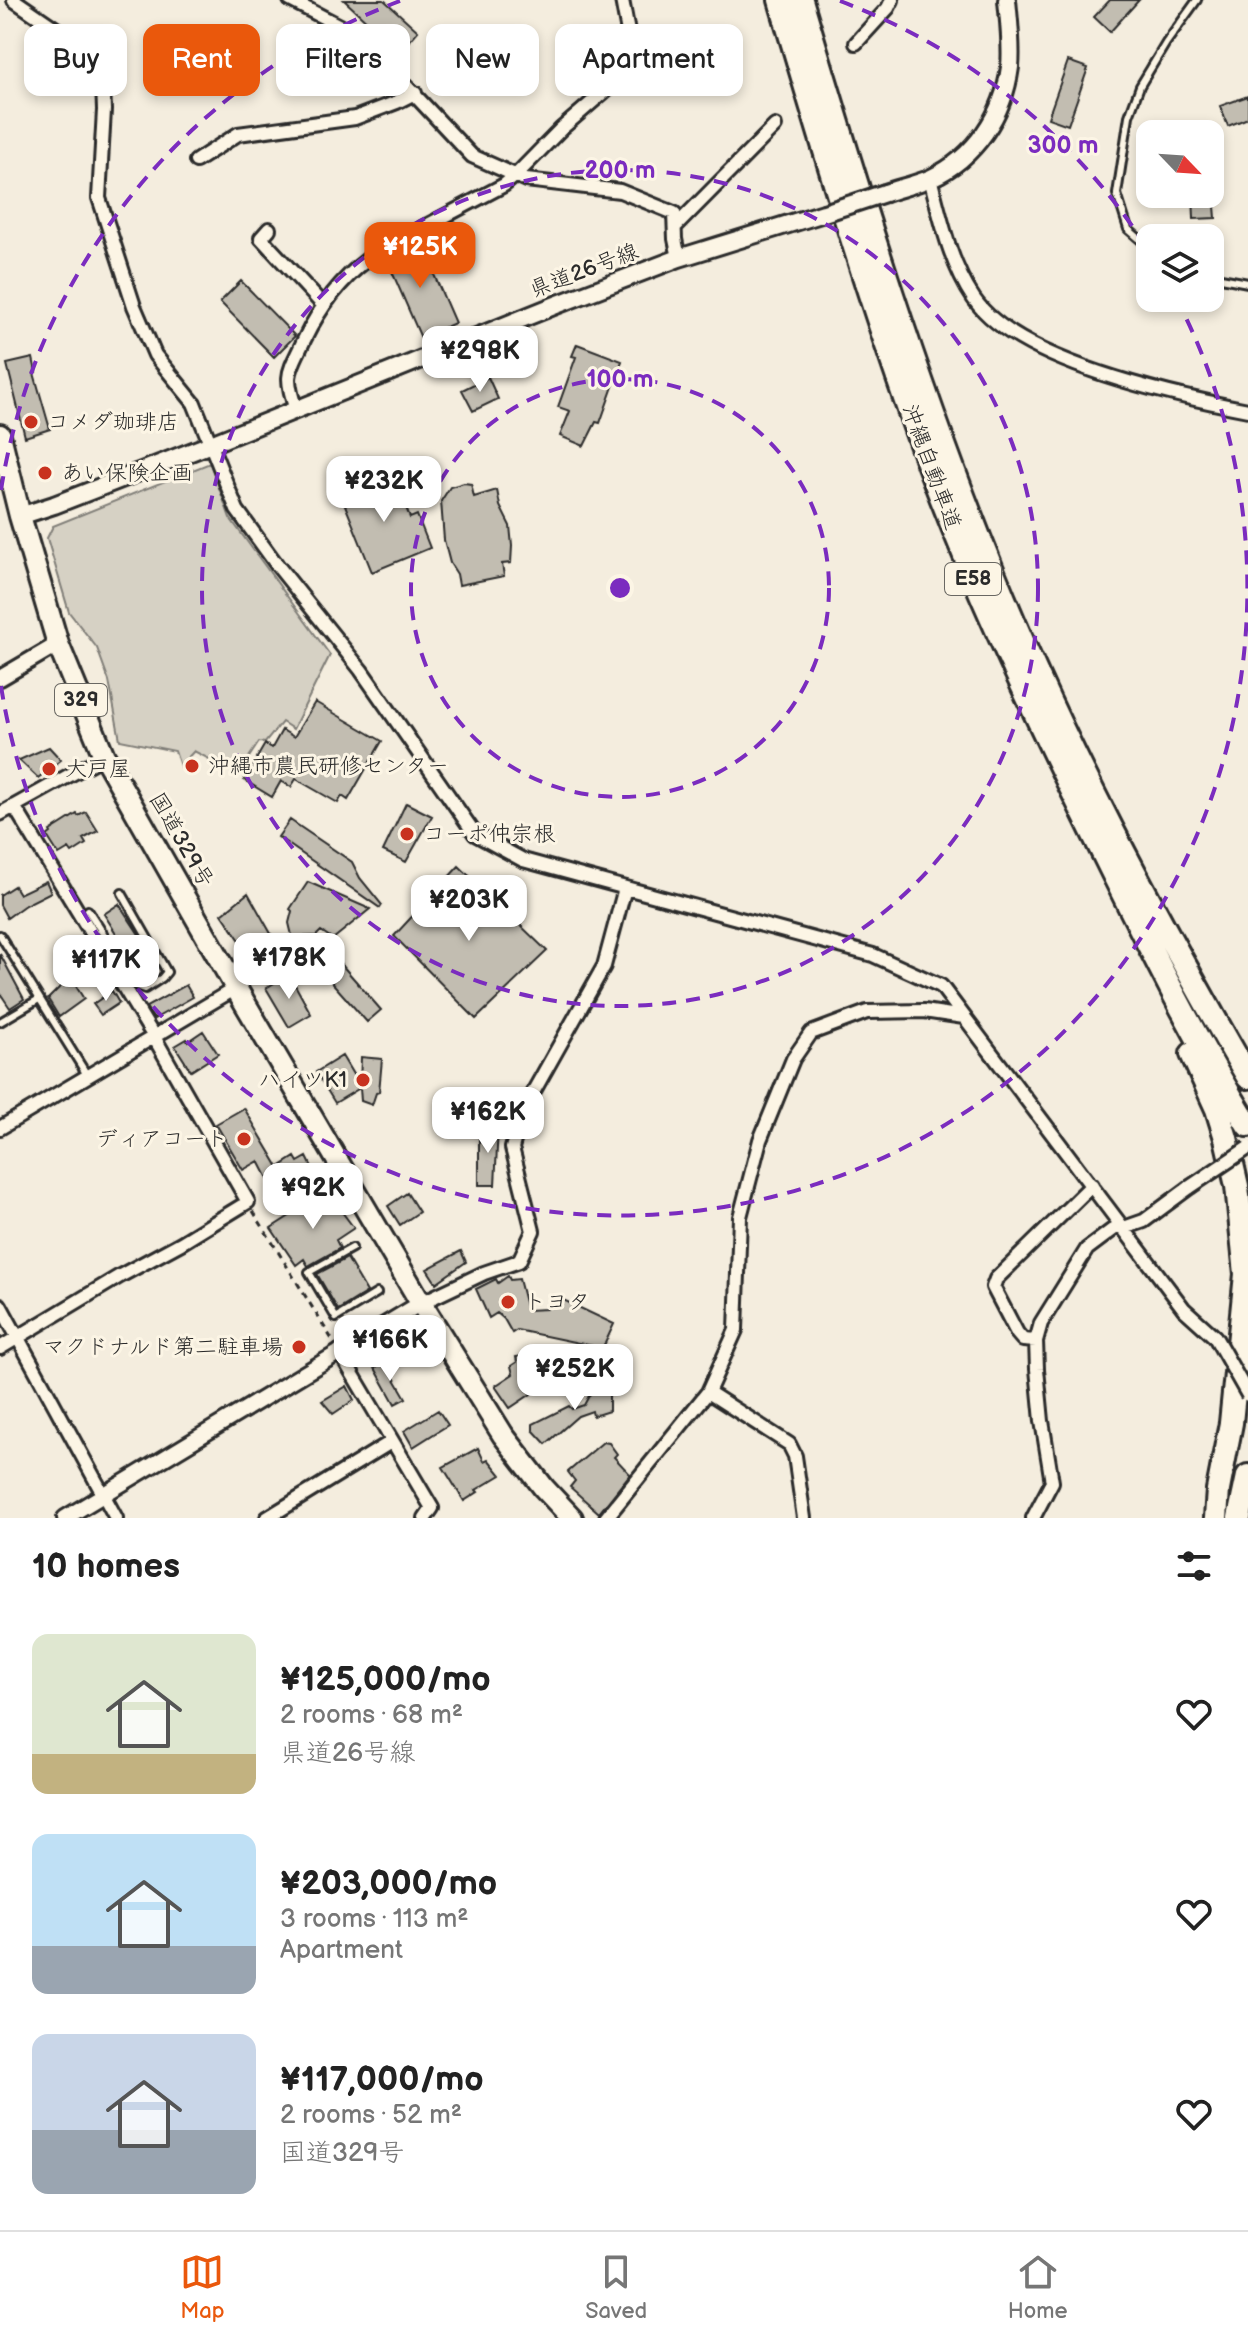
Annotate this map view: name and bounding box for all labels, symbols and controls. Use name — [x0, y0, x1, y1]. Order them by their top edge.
chip: Buy — [24, 24, 127, 96]
chip: Rent — [143, 24, 260, 96]
chip: Filters — [276, 24, 410, 96]
chip: New — [426, 24, 539, 96]
chip: Apartment — [555, 24, 743, 96]
north arrow — [1136, 120, 1224, 208]
map controls — [1136, 120, 1224, 312]
text: 300 m — [1028, 131, 1098, 160]
text: 200 m — [585, 156, 655, 185]
pin: ¥125K — [364, 222, 476, 290]
button: layers — [1136, 224, 1224, 312]
text: ¥125K — [382, 232, 458, 263]
street label: 県道26号線 — [526, 238, 642, 304]
pin: ¥298K — [424, 326, 536, 394]
text: ¥298K — [440, 336, 520, 367]
text: 100 m — [587, 365, 653, 394]
street label: 沖縄自動車道 — [896, 400, 966, 534]
place label: コメダ珈琲店 — [47, 409, 179, 436]
marker: コメダ珈琲店 — [22, 413, 40, 431]
pin: ¥232K — [328, 456, 440, 524]
place label: あい保険企画 — [61, 460, 193, 487]
marker: あい保険企画 — [36, 464, 54, 482]
text: ¥232K — [344, 466, 424, 497]
road number: E58 — [945, 563, 1001, 595]
centre of rings — [606, 574, 634, 602]
road number: 329 — [55, 684, 107, 716]
place label: 沖縄市農民研修センター — [208, 753, 449, 780]
place label: 大戸屋 — [65, 756, 131, 783]
marker: 沖縄市農民研修センター — [183, 757, 201, 775]
marker: 大戸屋 — [40, 760, 58, 778]
street label: 国道329号 — [143, 788, 219, 892]
place label: コーポ仲宗根 — [423, 821, 556, 848]
marker: コーポ仲宗根 — [398, 825, 416, 843]
pin: ¥203K — [413, 875, 525, 943]
text: ¥203K — [429, 885, 509, 916]
pin: ¥178K — [233, 933, 345, 1001]
pin: ¥117K — [50, 935, 162, 1003]
text: ¥178K — [252, 943, 326, 974]
text: ¥117K — [71, 945, 141, 976]
place label: ハイツK1 — [258, 1067, 347, 1094]
marker: ハイツK1 — [354, 1071, 372, 1089]
pin: ¥162K — [432, 1087, 544, 1155]
text: ¥162K — [450, 1097, 526, 1128]
place label: ディアコート — [96, 1126, 228, 1153]
marker: ディアコート — [235, 1130, 253, 1148]
pin: ¥92K — [266, 1163, 360, 1231]
text: ¥92K — [281, 1173, 345, 1204]
place label: トヨタ — [524, 1289, 590, 1316]
marker: トヨタ — [499, 1293, 517, 1311]
pin: ¥166K — [334, 1315, 446, 1383]
text: ¥166K — [352, 1325, 428, 1356]
place label: マクドナルド第二駐車場 — [43, 1334, 283, 1361]
marker: マクドナルド第二駐車場 — [290, 1338, 308, 1356]
pin: ¥252K — [519, 1344, 631, 1412]
text: ¥252K — [535, 1354, 615, 1385]
icon: filters — [1172, 1544, 1216, 1588]
text: 10 homes — [32, 1546, 180, 1587]
text: ¥125,000/mo — [280, 1659, 491, 1700]
icon: home — [96, 1666, 192, 1762]
icon: heart — [1172, 1692, 1216, 1736]
text: 2 rooms · 68 m² — [280, 1700, 463, 1731]
text: 県道26号線 — [280, 1738, 415, 1769]
text: ¥203,000/mo — [280, 1863, 497, 1904]
icon: home — [96, 1866, 192, 1962]
icon: heart — [1172, 1892, 1216, 1936]
text: 3 rooms · 113 m² — [280, 1904, 469, 1935]
text: Apartment — [280, 1935, 403, 1966]
text: ¥117,000/mo — [280, 2059, 484, 2100]
icon: home — [96, 2066, 192, 2162]
icon: heart — [1172, 2092, 1216, 2136]
text: 2 rooms · 52 m² — [280, 2100, 462, 2131]
text: 国道329号 — [280, 2138, 404, 2169]
tab: Map — [180, 2250, 225, 2325]
tab: Saved — [585, 2250, 647, 2325]
tab: Home — [1008, 2250, 1068, 2325]

